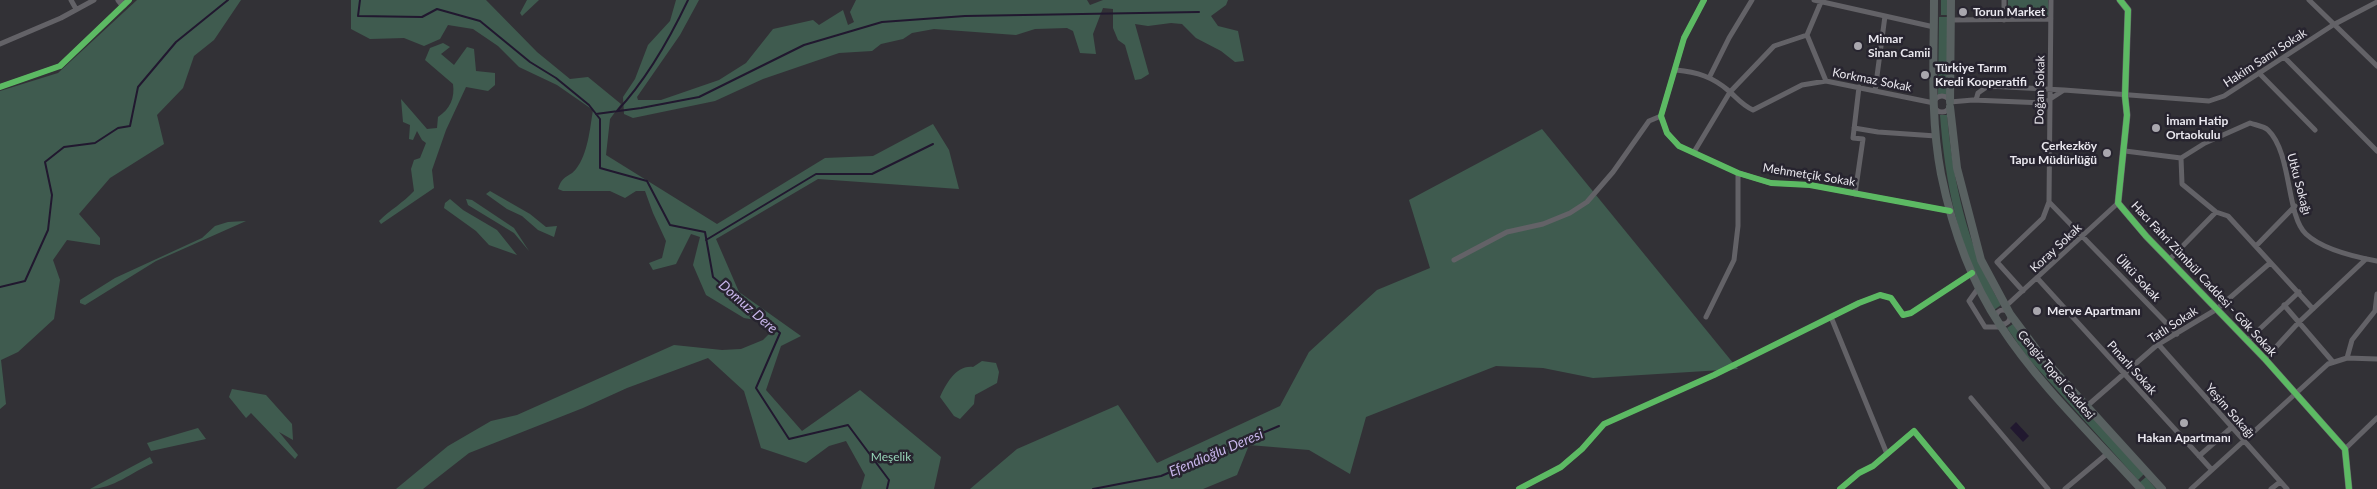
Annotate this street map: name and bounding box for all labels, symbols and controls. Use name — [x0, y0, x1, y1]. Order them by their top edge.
place label: Torun Market — [1973, 5, 2045, 19]
marker: Torun Market — [1957, 6, 1969, 18]
street label: Hakim Sami Sokak — [2221, 26, 2309, 90]
place label: Mimar Sinan Camii — [1868, 32, 1930, 60]
marker: Mimar Sinan Camii — [1852, 40, 1864, 52]
street label: Doğan Sokak — [2032, 55, 2048, 125]
place label: Türkiye Tarım Kredi Kooperatifi — [1935, 61, 2027, 89]
street label: Korkmaz Sokak — [1831, 65, 1913, 95]
marker: Türkiye Tarım Kredi Kooperatifi — [1919, 69, 1931, 81]
place label: İmam Hatip Ortaokulu — [2166, 114, 2228, 142]
marker: İmam Hatip Ortaokulu — [2150, 122, 2162, 134]
place label: Çerkezköy Tapu Müdürlüğü — [2010, 139, 2097, 167]
marker: Çerkezköy Tapu Müdürlüğü — [2101, 147, 2113, 159]
street label: Utku Sokağı — [2284, 152, 2314, 216]
street label: Mehmetçik Sokak — [1762, 161, 1856, 189]
street label: Hacı Fahri Zümbül Caddesi - Gök Sokak — [2128, 198, 2280, 360]
street label: Koray Sokak — [2027, 221, 2085, 275]
street label: Ülkü Sokak — [2113, 252, 2163, 304]
water label: Domuz Dere — [715, 277, 781, 337]
place label: Merve Apartmanı — [2047, 304, 2141, 318]
street label: Tatlı Sokak — [2146, 304, 2200, 346]
marker: Merve Apartmanı — [2031, 305, 2043, 317]
street label: Cengiz Topel Caddesi — [2015, 328, 2097, 422]
street label: Pınarlı Sokak — [2104, 338, 2160, 398]
street label: Yeşim Sokağı — [2202, 381, 2258, 441]
marker: Hakan Apartmanı — [2178, 417, 2190, 429]
water label: Efendioğlu Deresi — [1166, 426, 1266, 480]
place label: Hakan Apartmanı — [2137, 431, 2231, 445]
park label: Meşelik — [871, 450, 911, 464]

